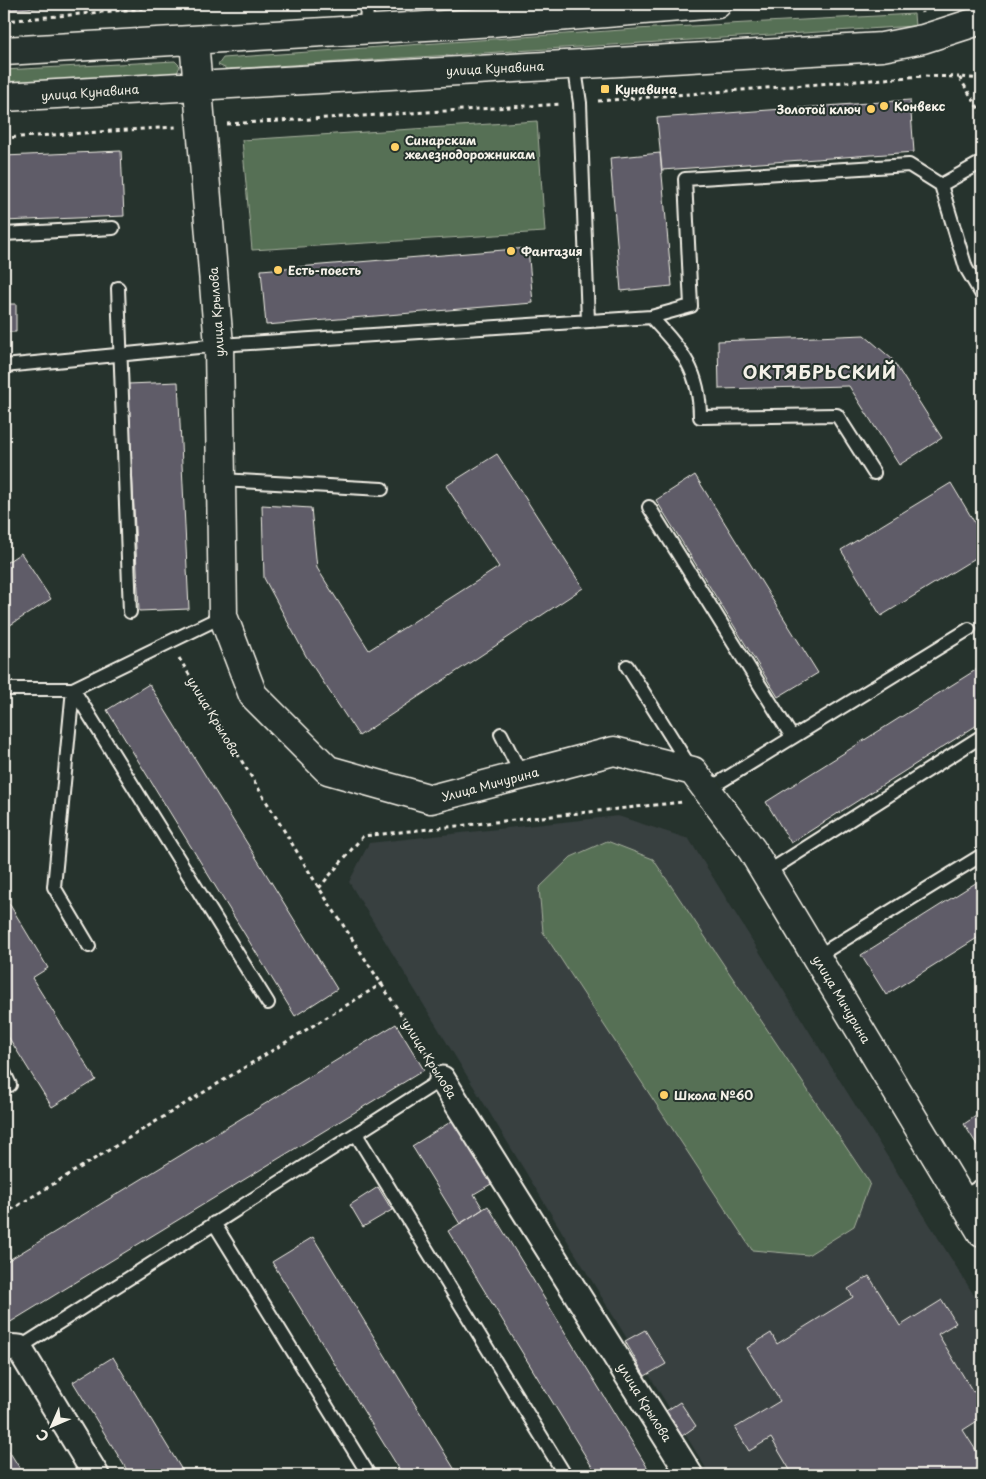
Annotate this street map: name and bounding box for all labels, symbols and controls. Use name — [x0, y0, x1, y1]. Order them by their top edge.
street label: улица Кунавина — [446, 56, 545, 80]
street label: улица Кунавина — [40, 80, 140, 104]
place label: Кунавина — [615, 80, 678, 98]
marker: Кунавина — [599, 83, 611, 95]
place label: Конвекс — [894, 97, 946, 115]
place label: Золотой ключ — [776, 100, 861, 118]
marker: Конвекс — [878, 100, 890, 112]
marker: Золотой ключ — [865, 103, 877, 115]
place label: Синарским железнодорожникам — [405, 131, 536, 163]
marker: Синарским железнодорожникам — [389, 141, 401, 153]
place label: Фантазия — [521, 242, 583, 260]
marker: Фантазия — [505, 245, 517, 257]
place label: Есть-поесть — [288, 261, 362, 279]
marker: Есть-поесть — [272, 264, 284, 276]
street label: улица Крылова — [204, 266, 228, 358]
district label: ОКТЯБРЬСКИЙ — [743, 358, 897, 385]
street label: улица Крылова — [183, 673, 245, 760]
street label: Улица Мичурина — [439, 762, 541, 806]
street label: улица Мичурина — [809, 952, 876, 1047]
street label: улица Крылова — [398, 1016, 462, 1102]
place label: Школа №60 — [674, 1086, 753, 1104]
marker: Школа №60 — [658, 1089, 670, 1101]
street label: улица Крылова — [613, 1359, 677, 1445]
north arrow — [28, 1402, 78, 1452]
text: С — [31, 1424, 54, 1447]

